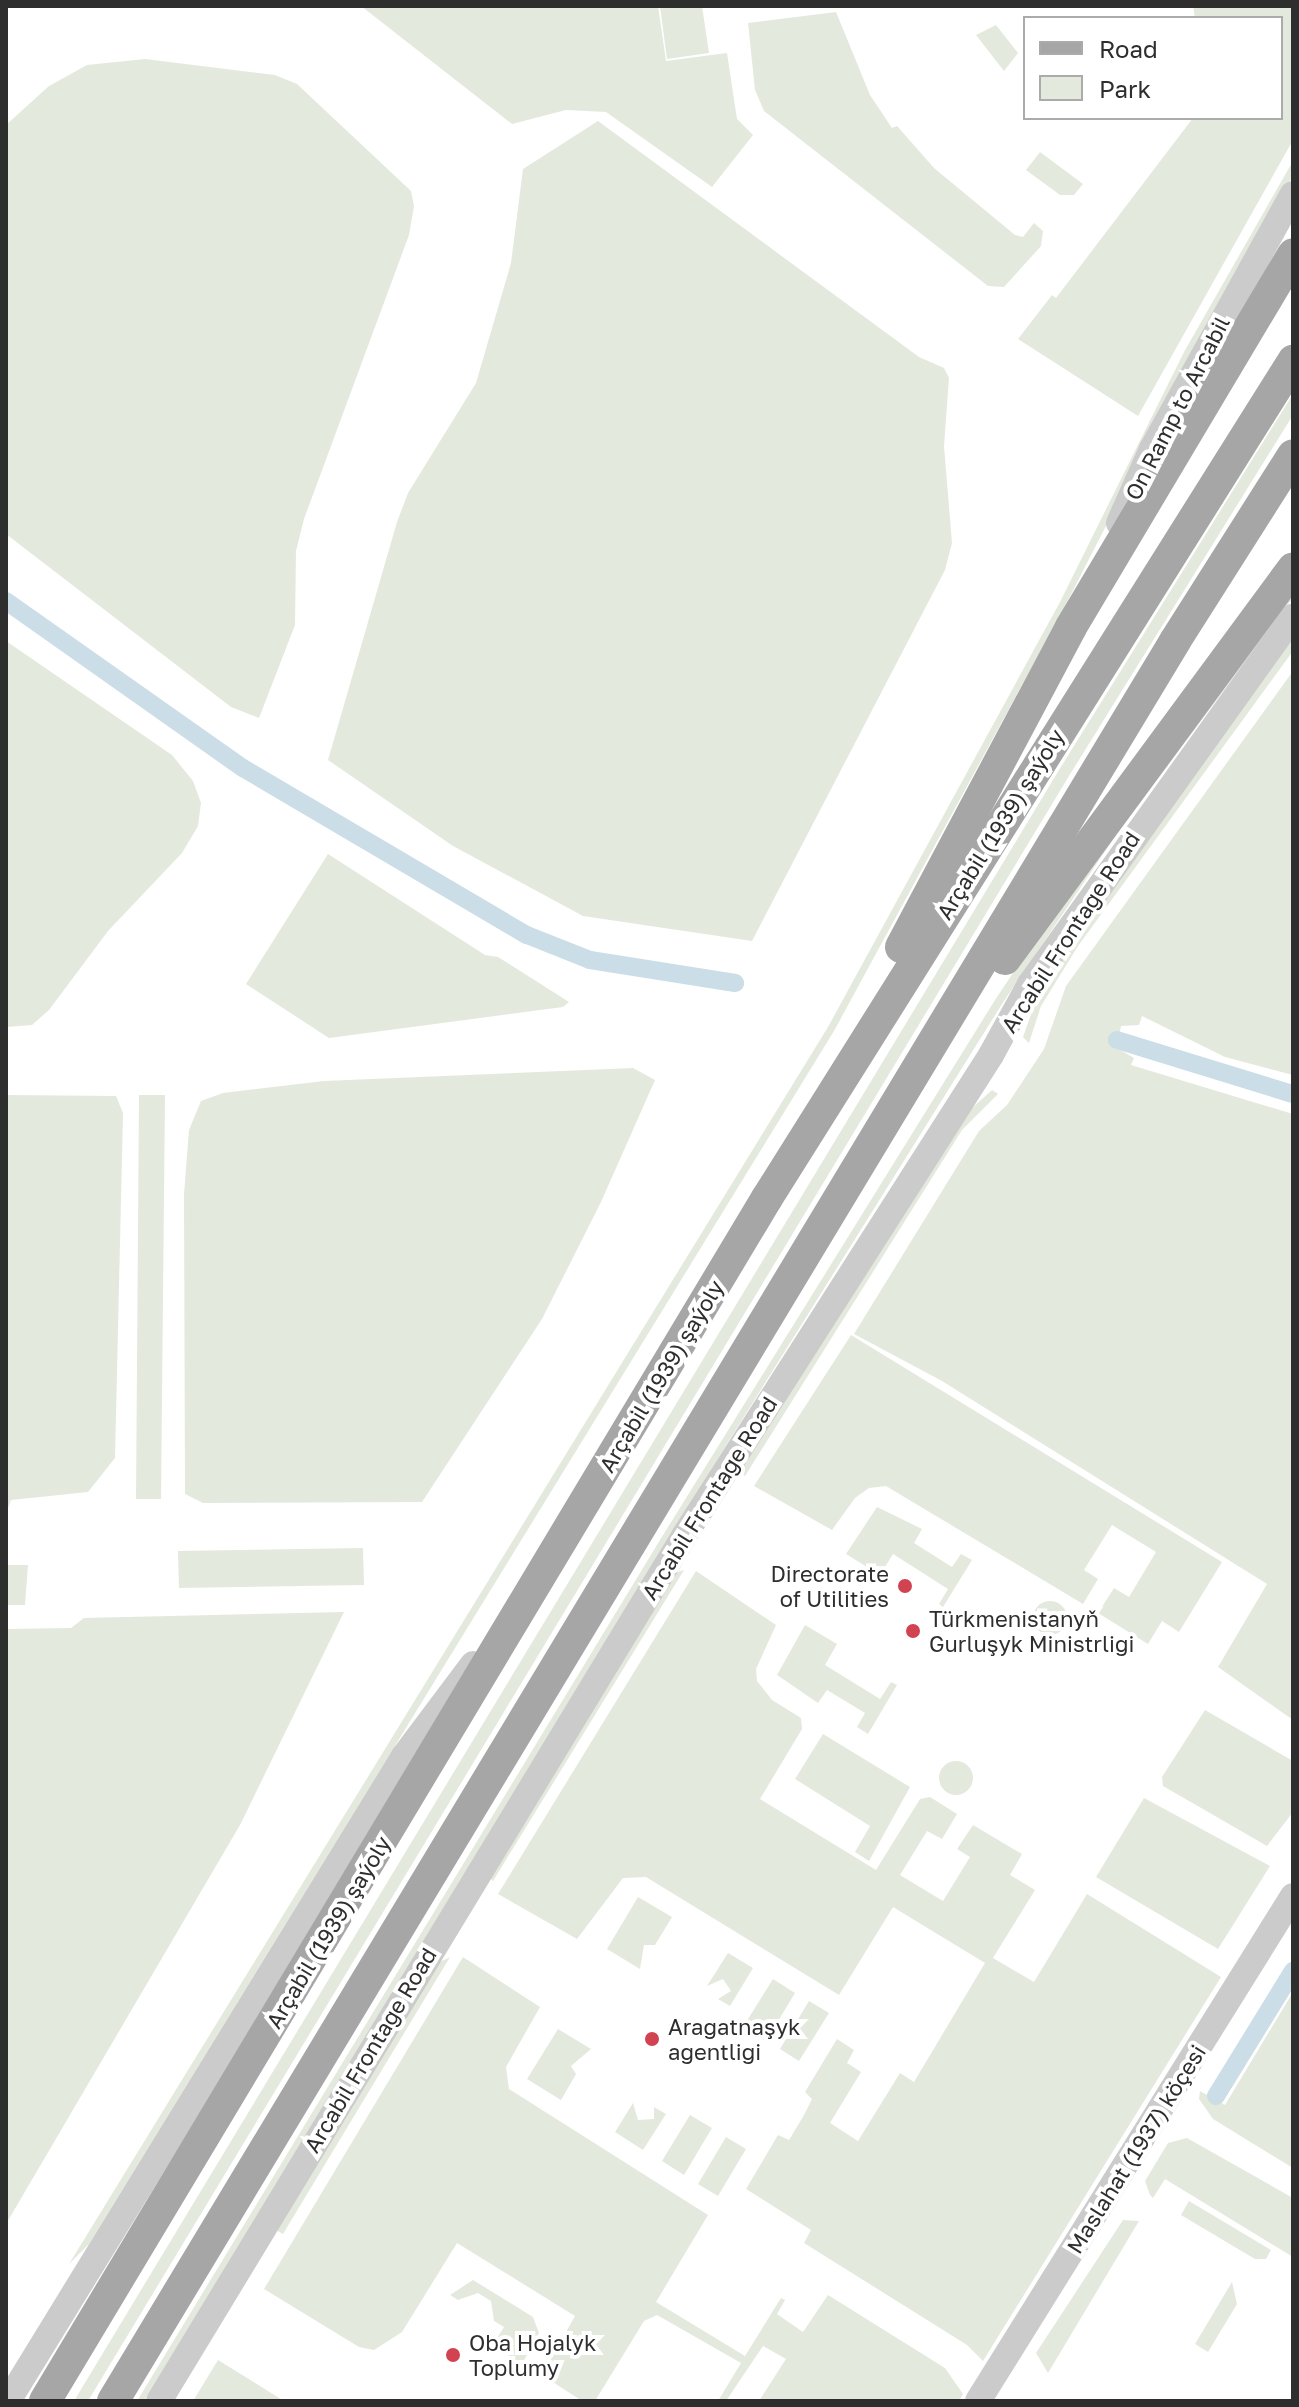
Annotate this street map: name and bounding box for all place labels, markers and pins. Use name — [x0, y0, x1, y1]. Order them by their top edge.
place label: Directorate of Utilities — [770, 1560, 889, 1612]
marker: Directorate of Utilities — [896, 1577, 914, 1595]
place label: Türkmenistanyň Gurluşyk Ministrligi — [929, 1605, 1134, 1656]
marker: Türkmenistanyň Gurluşyk Ministrligi — [904, 1622, 922, 1640]
place label: Aragatnaşyk agentligi — [668, 2013, 800, 2064]
marker: Aragatnaşyk agentligi — [643, 2030, 661, 2048]
place label: Oba Hojalyk Toplumy — [469, 2329, 596, 2380]
marker: Oba Hojalyk Toplumy — [444, 2346, 462, 2364]

